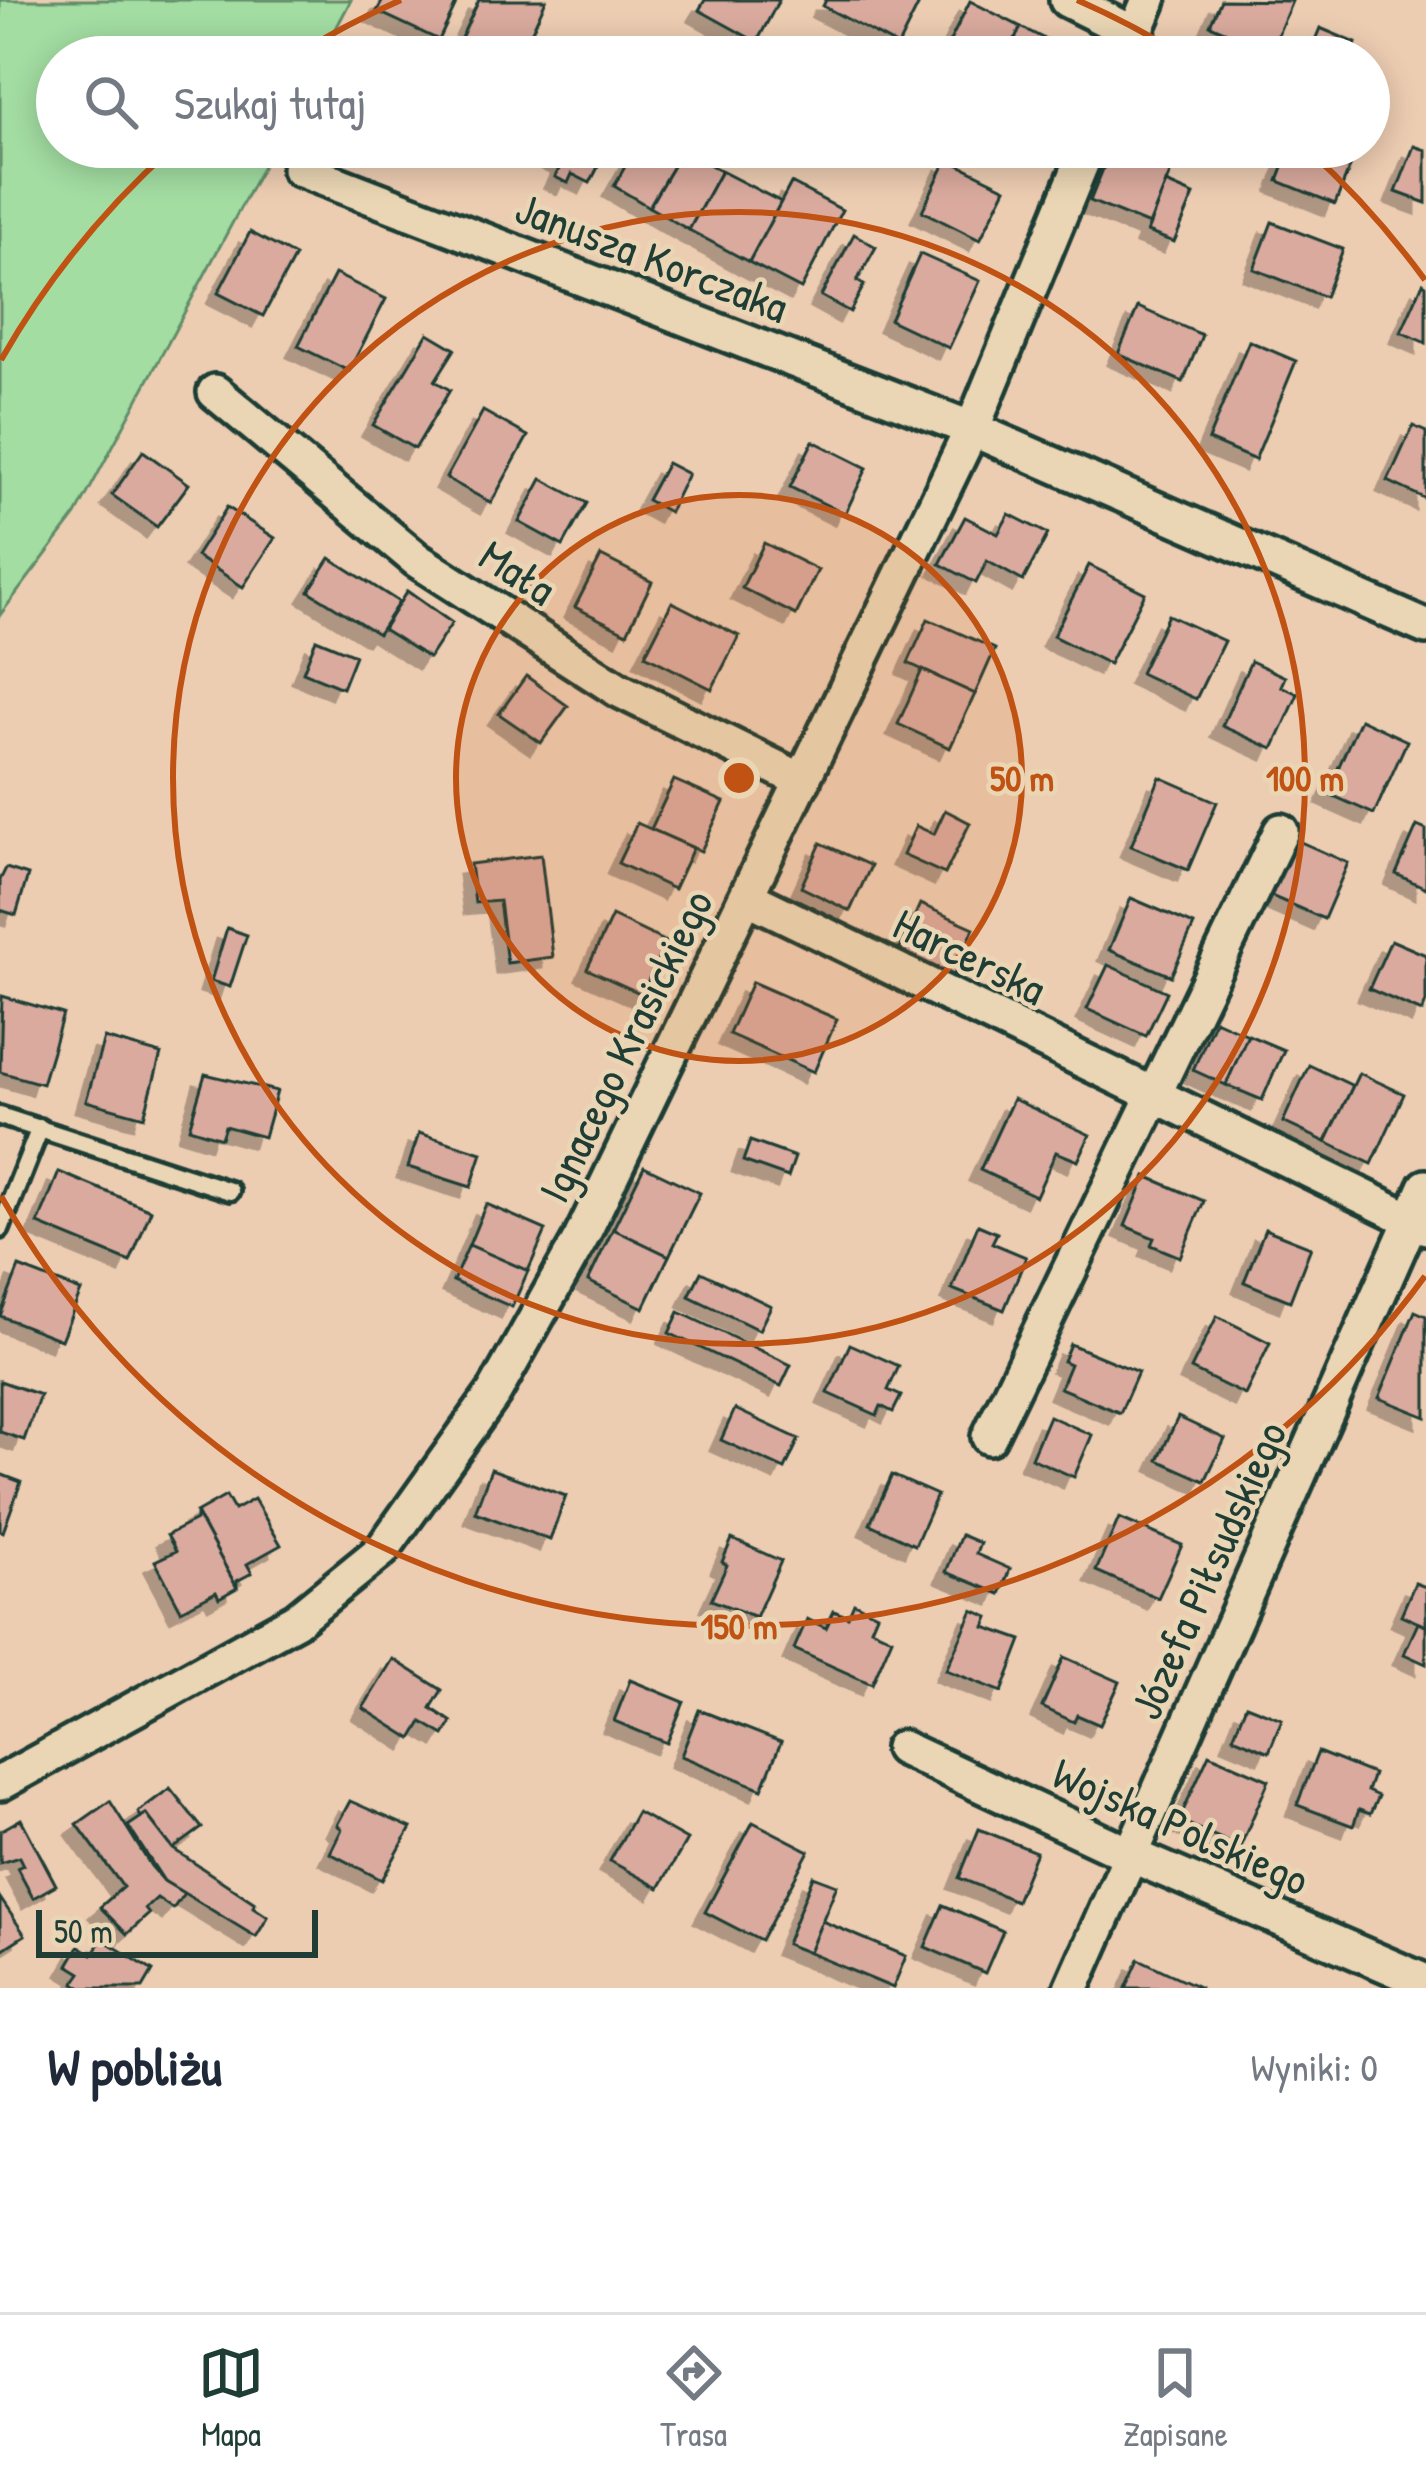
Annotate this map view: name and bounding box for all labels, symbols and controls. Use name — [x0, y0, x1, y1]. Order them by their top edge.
search box — [36, 36, 1390, 168]
icon: search — [78, 69, 144, 135]
text: Szukaj tutaj — [174, 72, 366, 133]
street label: Janusza Korczaka — [507, 177, 797, 336]
street label: Mała — [468, 524, 568, 619]
text: 50 m — [990, 753, 1054, 802]
text: 100 m — [1266, 753, 1344, 802]
centre of rings — [718, 757, 760, 799]
street label: Ignacego Krasickiego — [522, 879, 727, 1212]
street label: Harcerska — [884, 893, 1057, 1019]
street label: Józefa Piłsudskiego — [1115, 1411, 1300, 1728]
text: 150 m — [700, 1601, 778, 1650]
street label: Wojska Polskiego — [1043, 1742, 1319, 1909]
scale bar — [36, 1904, 318, 1957]
text: 50 m — [54, 1909, 113, 1953]
text: W pobliżu — [48, 2032, 222, 2101]
text: Wyniki: 0 — [1251, 2040, 1378, 2093]
tab: Mapa — [198, 2340, 264, 2456]
tab: Trasa — [660, 2340, 727, 2456]
tab: Zapisane — [1123, 2340, 1228, 2456]

